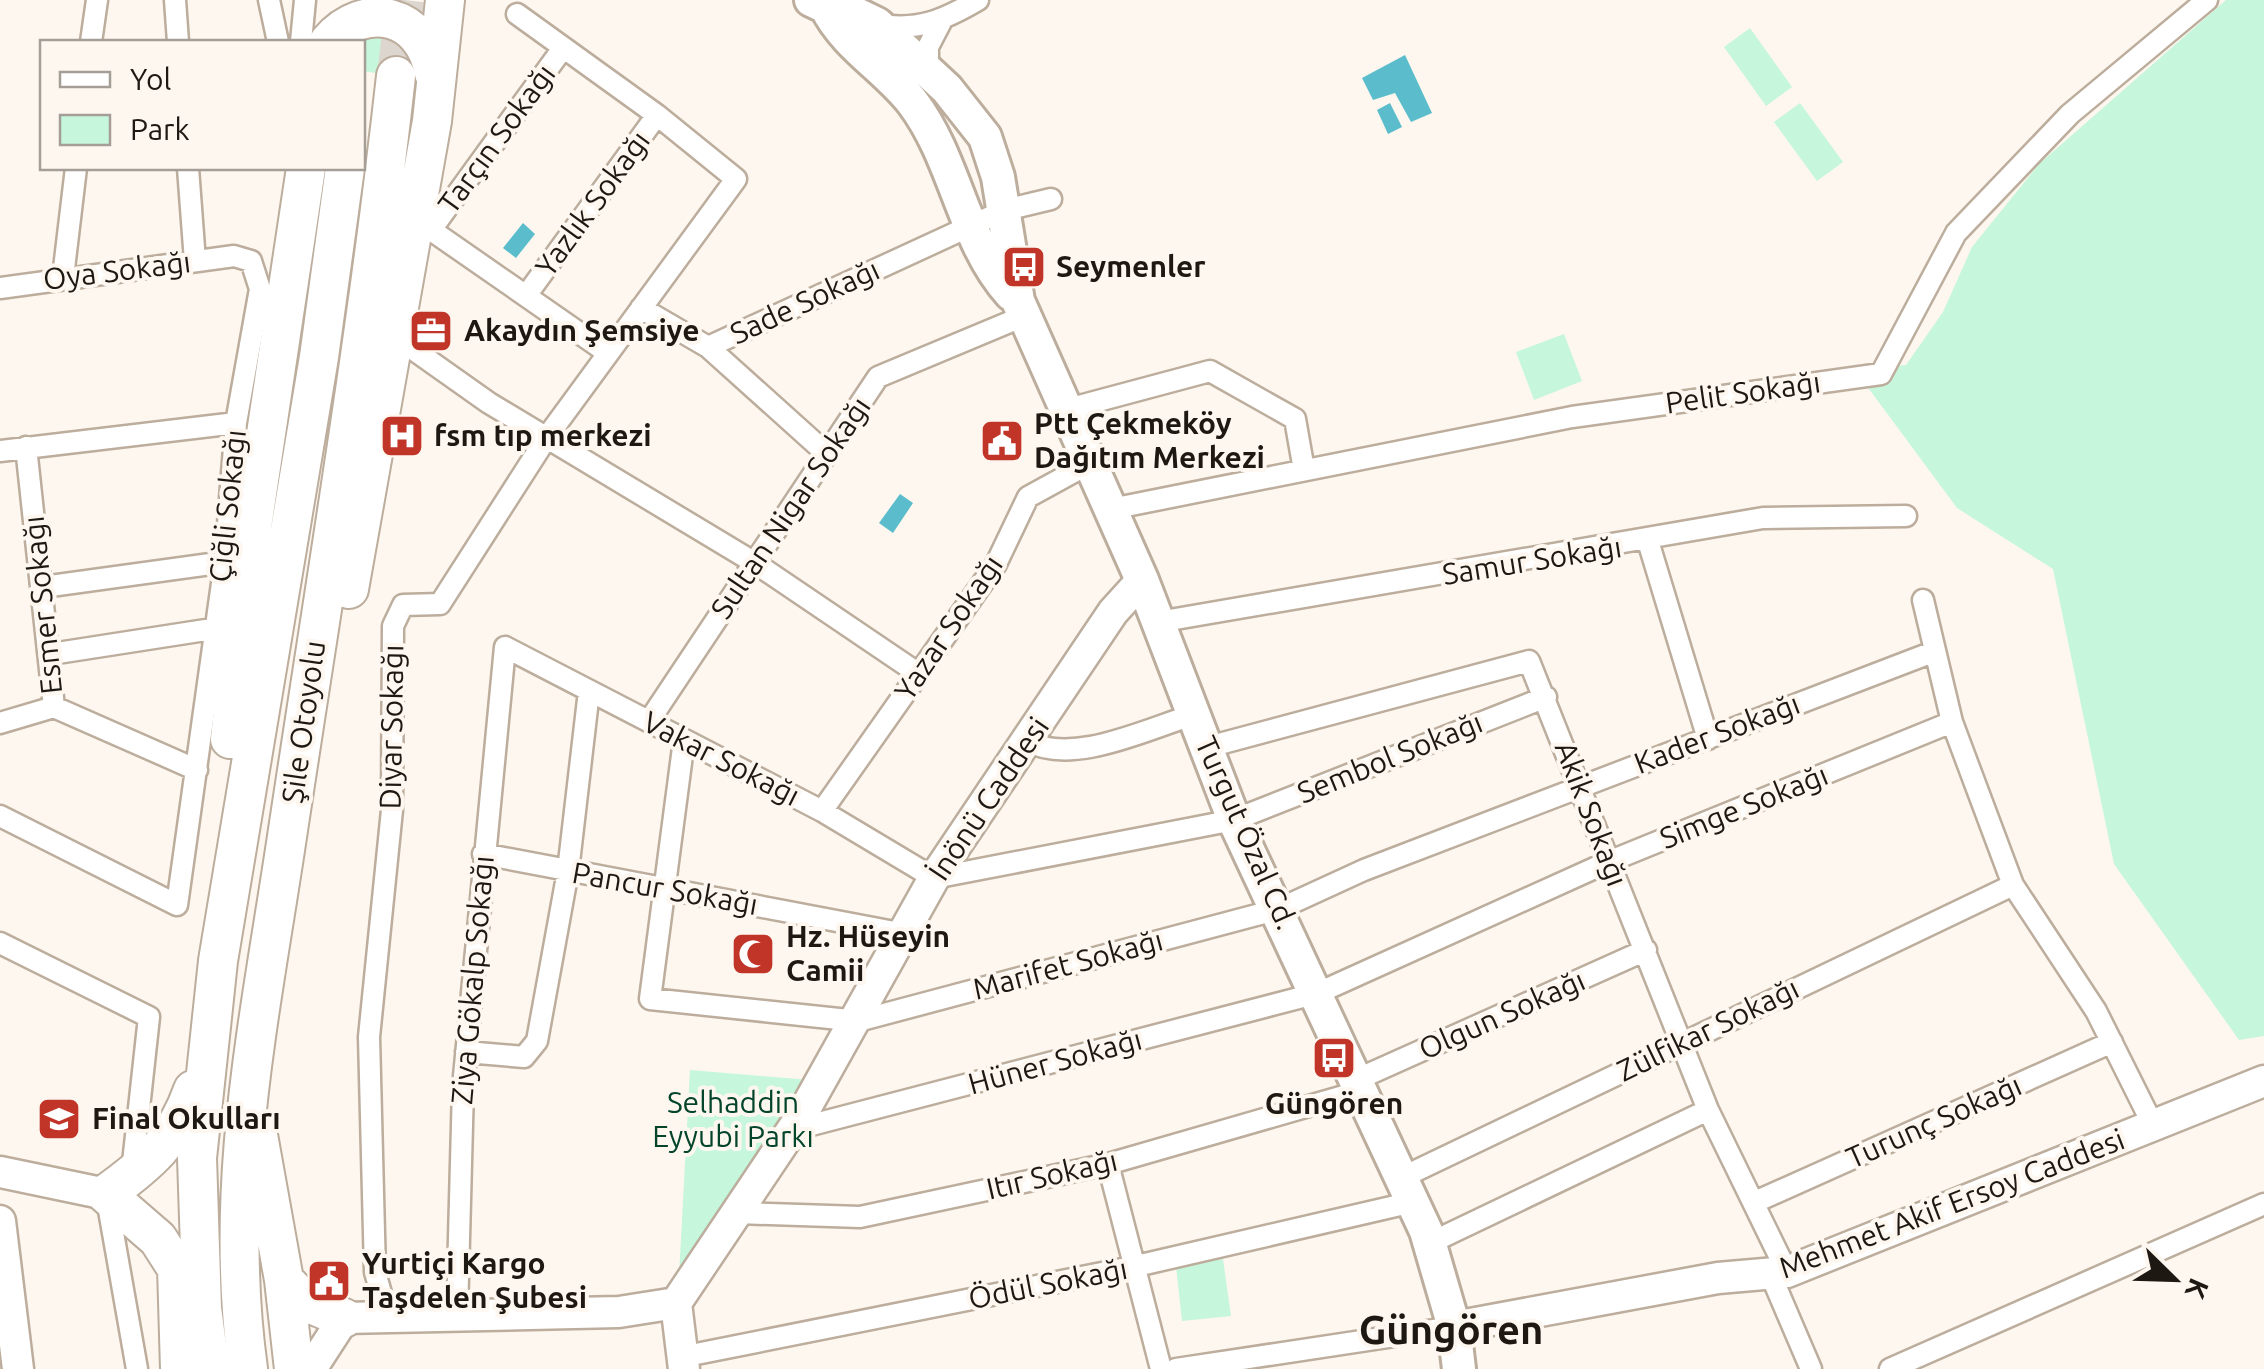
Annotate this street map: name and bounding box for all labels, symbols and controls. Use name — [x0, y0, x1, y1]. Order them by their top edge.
legend — [40, 40, 365, 170]
street label: Tarçın Sokağı — [431, 57, 562, 220]
text: Yol — [130, 62, 172, 96]
text: Park — [130, 112, 190, 146]
street label: Yazlık Sokağı — [528, 124, 656, 283]
street label: Oya Sokağı — [41, 244, 193, 296]
bus stop icon: Seymenler — [1001, 244, 1047, 290]
place label: Seymenler — [1056, 249, 1206, 283]
street label: Sade Sokağı — [725, 252, 884, 350]
office icon: Akaydın Şemsiye — [408, 308, 454, 354]
place label: Akaydın Şemsiye — [464, 313, 699, 347]
street label: Pelit Sokağı — [1663, 364, 1822, 420]
street label: Sultan Nigar Sokağı — [703, 390, 877, 625]
place label: Ptt Çekmeköy Dağıtım Merkezi — [1034, 406, 1265, 474]
hospital icon: fsm tıp merkezi — [379, 413, 425, 459]
place label: fsm tıp merkezi — [434, 418, 652, 452]
public building icon: Ptt Çekmeköy Dağıtım Merkezi — [979, 418, 1025, 464]
street label: Çiğli Sokağı — [202, 428, 252, 584]
street label: Esmer Sokağı — [16, 514, 68, 696]
street label: Samur Sokağı — [1440, 529, 1624, 591]
street label: Yazar Sokağı — [887, 549, 1009, 706]
street label: Şile Otoyolu — [275, 638, 331, 805]
street label: Diyar Sokağı — [373, 644, 409, 810]
street label: Kader Sokağı — [1629, 686, 1804, 780]
street label: Vakar Sokağı — [638, 704, 805, 812]
street label: Sembol Sokağı — [1292, 705, 1487, 810]
street label: İnönü Caddesi — [921, 710, 1055, 886]
street label: Turgut Özal Cd. — [1189, 731, 1305, 934]
street label: Akik Sokağı — [1549, 736, 1635, 891]
street label: Simge Sokağı — [1655, 757, 1832, 855]
street label: Ziya Gökalp Sokağı — [444, 854, 500, 1106]
street label: Pancur Sokağı — [570, 855, 761, 921]
place label: Hz. Hüseyin Camii — [786, 919, 950, 987]
street label: Marifet Sokağı — [969, 922, 1166, 1006]
mosque icon: Hz. Hüseyin Camii — [730, 931, 776, 977]
street label: Olgun Sokağı — [1413, 962, 1590, 1066]
street label: Zülfikar Sokağı — [1611, 971, 1804, 1088]
street label: Hüner Sokağı — [964, 1022, 1145, 1101]
bus stop icon: Güngören — [1311, 1035, 1357, 1081]
street label: Turunç Sokağı — [1841, 1067, 2026, 1175]
park label: Selhaddin Eyyubi Parkı — [652, 1085, 814, 1153]
place label: Güngören — [1265, 1086, 1403, 1120]
school or university icon: Final Okulları — [36, 1096, 82, 1142]
place label: Final Okulları — [92, 1101, 281, 1135]
street label: Mehmet Akif Ersoy Caddesi — [1774, 1121, 2129, 1285]
street label: Itır Sokağı — [983, 1142, 1121, 1206]
north arrow — [2124, 1229, 2224, 1329]
place label: Yurtiçi Kargo Taşdelen Şubesi — [362, 1246, 587, 1314]
street label: Ödül Sokağı — [966, 1251, 1130, 1315]
public building icon: Yurtiçi Kargo Taşdelen Şubesi — [306, 1258, 352, 1304]
text: K — [2179, 1274, 2215, 1304]
district label: Güngören — [1359, 1307, 1543, 1352]

